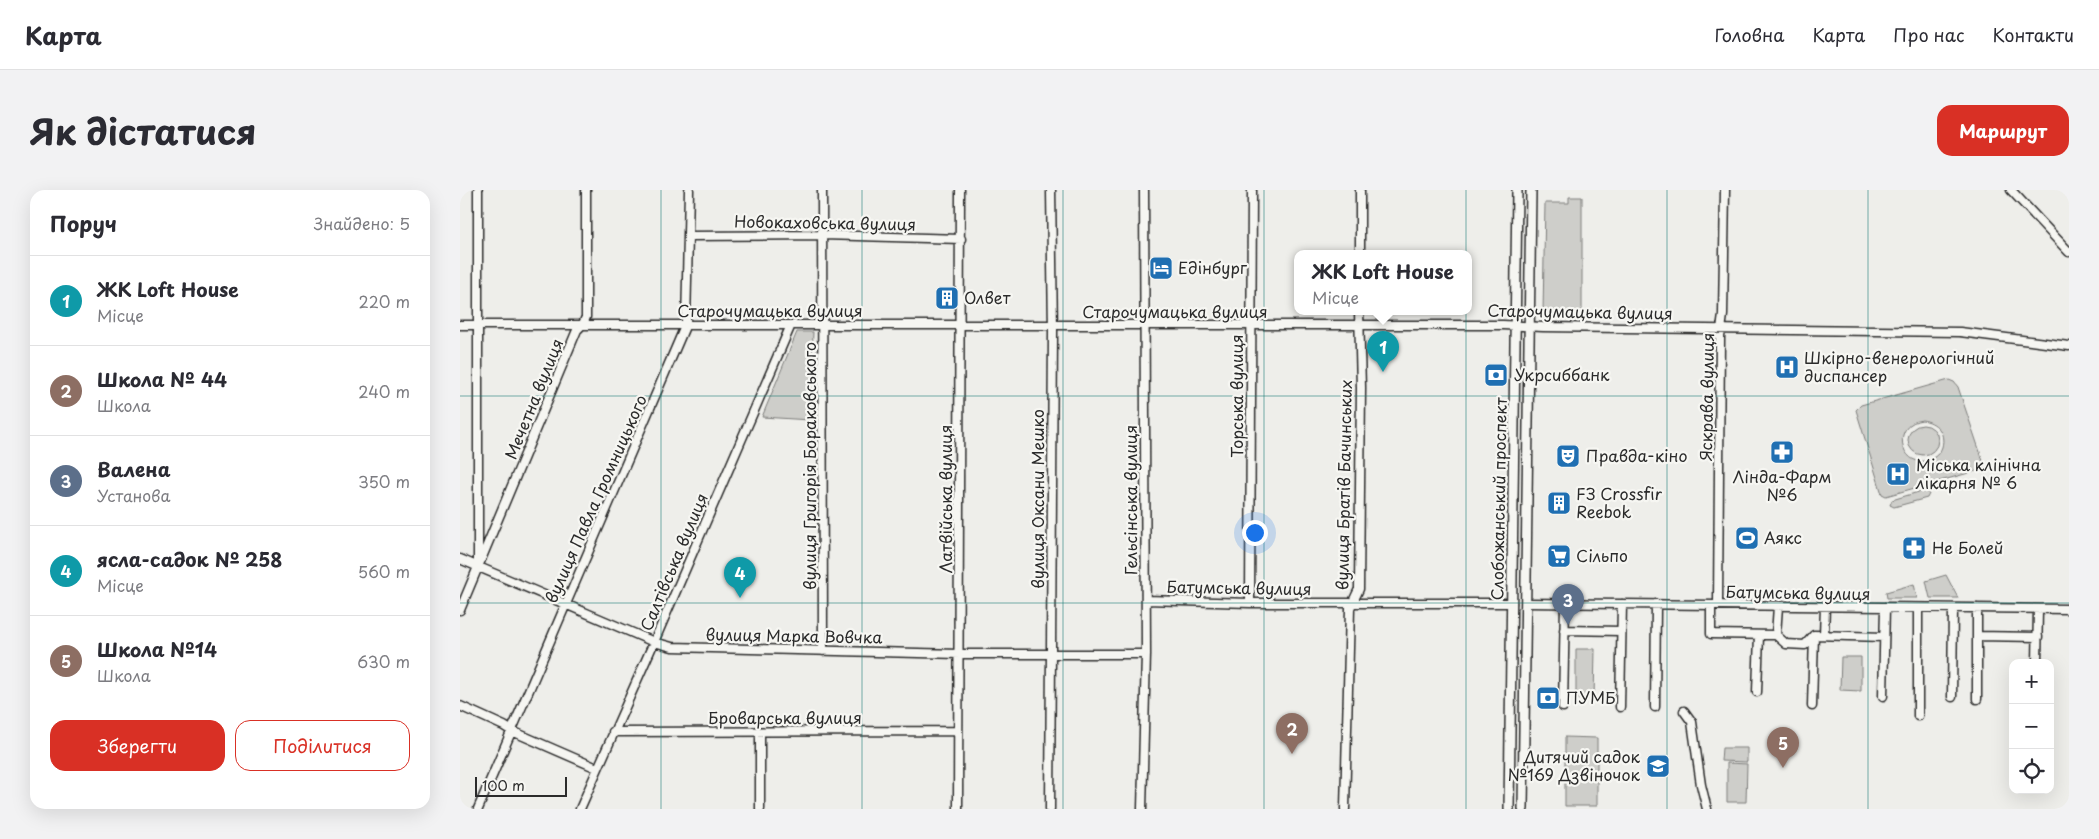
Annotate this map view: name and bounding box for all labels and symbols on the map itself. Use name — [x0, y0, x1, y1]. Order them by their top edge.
street label: Новокаховська вулиця — [734, 208, 916, 236]
hotel icon: Едінбург — [1148, 255, 1174, 281]
place label: Едінбург — [1178, 255, 1248, 279]
building icon: Олвет — [934, 285, 960, 311]
place label: Олвет — [964, 285, 1011, 309]
street label: Старочумацька вулиця — [1487, 297, 1673, 325]
street label: Старочумацька вулиця — [677, 298, 863, 322]
street label: Старочумацька вулиця — [1082, 299, 1268, 323]
pin: 1 — [1367, 331, 1399, 372]
street label: Яскрава вулиця — [1693, 333, 1719, 461]
street label: Торська вулиця — [1224, 334, 1248, 458]
street label: Мечетна вулиця — [498, 335, 568, 463]
street label: вулиця Григорія Бораковського — [797, 342, 821, 590]
place label: Шкірно-венерологічний диспансер — [1804, 345, 1994, 387]
hospital icon: Шкірно-венерологічний диспансер — [1774, 354, 1800, 380]
bank icon: Укрсиббанк — [1483, 362, 1509, 388]
place label: Укрсиббанк — [1514, 362, 1610, 386]
street label: вулиця Братів Бачинських — [1329, 379, 1357, 590]
street label: вулиця Павла Громницького — [538, 391, 652, 607]
street label: Слобожанський проспект — [1484, 397, 1512, 601]
street label: вулиця Оксани Мешко — [1025, 409, 1049, 589]
street label: Латвійська вулиця — [933, 425, 957, 573]
street label: Гельсінська вулиця — [1118, 425, 1142, 575]
pharmacy icon: Лінда-Фарм №6 — [1769, 439, 1795, 465]
theatre icon: Правда-кіно — [1555, 443, 1581, 469]
place label: Правда-кіно — [1586, 443, 1688, 467]
place label: Міська клінічна лікарня № 6 — [1915, 452, 2041, 494]
hospital icon: Міська клінічна лікарня № 6 — [1885, 461, 1911, 487]
place label: Лінда-Фарм №6 — [1733, 464, 1831, 506]
place label: F3 Crossfir Reebok — [1576, 481, 1663, 523]
street label: Салтівська вулиця — [633, 489, 713, 634]
building icon: F3 Crossfir Reebok — [1546, 490, 1572, 516]
your location — [1242, 520, 1268, 546]
sports icon: Аякс — [1734, 525, 1760, 551]
place label: Аякс — [1764, 525, 1802, 549]
pharmacy icon: Не Болей — [1901, 535, 1927, 561]
place label: Не Болей — [1932, 535, 2003, 559]
supermarket icon: Сільпо — [1546, 543, 1572, 569]
place label: Сільпо — [1576, 543, 1628, 567]
pin: 4 — [724, 557, 756, 598]
street label: Батумська вулиця — [1166, 574, 1312, 600]
street label: Батумська вулиця — [1725, 579, 1871, 605]
pin: 3 — [1552, 584, 1584, 625]
street label: вулиця Марка Вовчка — [705, 621, 883, 649]
bank icon: ПУМБ — [1535, 685, 1561, 711]
place label: ПУМБ — [1566, 685, 1616, 709]
street label: Броварська вулиця — [708, 705, 862, 729]
pin: 2 — [1276, 713, 1308, 754]
pin: 5 — [1767, 727, 1799, 768]
place label: Дитячий садок №169 Дзвіночок — [1507, 744, 1640, 786]
school or university icon: Дитячий садок №169 Дзвіночок — [1645, 753, 1671, 779]
scale bar — [475, 774, 568, 797]

